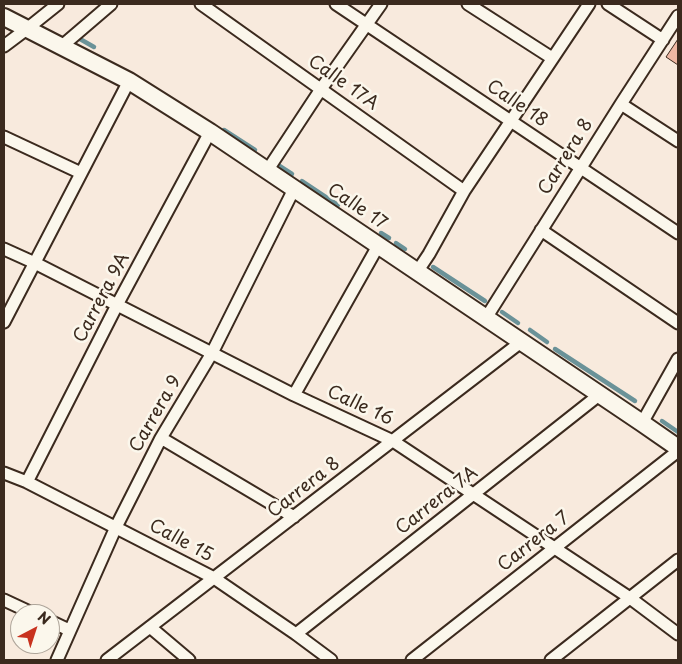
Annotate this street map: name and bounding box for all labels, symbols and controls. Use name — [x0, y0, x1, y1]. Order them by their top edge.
street label: Calle 17A — [304, 51, 382, 115]
street label: Calle 18 — [482, 76, 552, 132]
street label: Carrera 8 — [534, 115, 598, 199]
street label: Calle 17 — [323, 179, 391, 235]
street label: Carrera 9A — [69, 249, 135, 347]
street label: Carrera 9 — [125, 372, 187, 456]
street label: Calle 16 — [324, 381, 396, 431]
street label: Carrera 8 — [263, 453, 345, 523]
street label: Carrera 7A — [392, 462, 482, 540]
street label: Carrera 7 — [494, 507, 574, 577]
street label: Calle 15 — [145, 515, 217, 567]
north arrow — [10, 604, 60, 654]
text: N — [33, 606, 55, 630]

